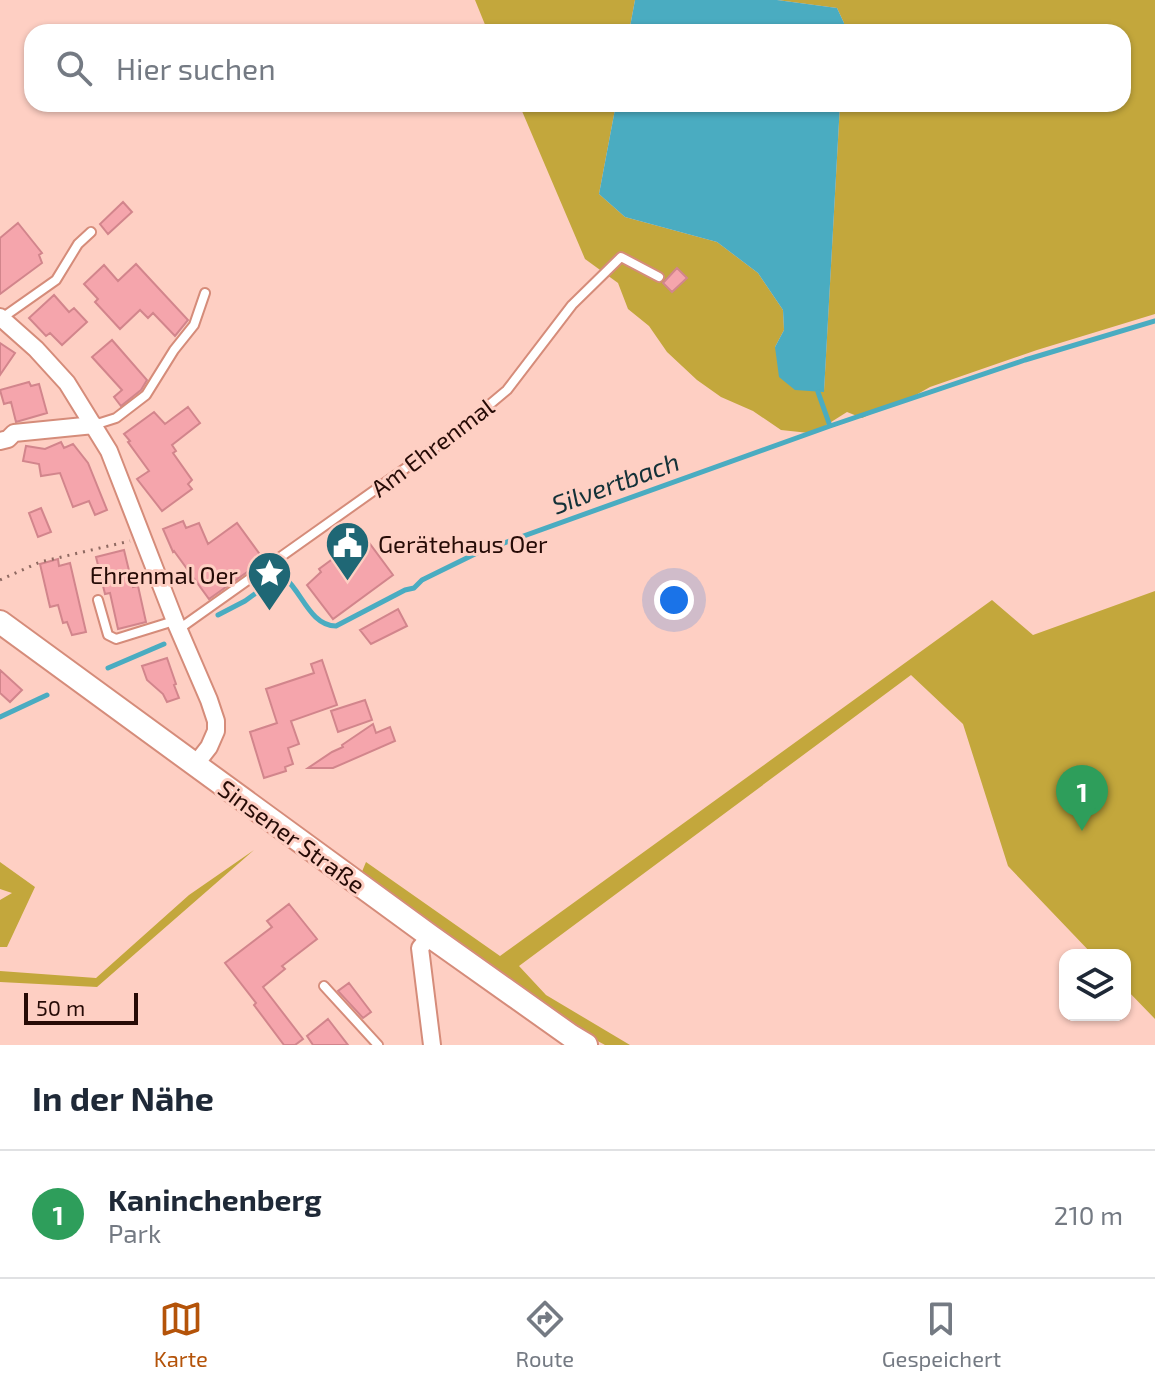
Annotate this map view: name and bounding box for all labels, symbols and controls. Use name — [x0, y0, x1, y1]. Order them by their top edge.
search box — [24, 24, 1131, 112]
icon: search — [52, 46, 96, 90]
text: Hier suchen — [116, 50, 276, 86]
street label: Am Ehrenmal — [365, 391, 499, 503]
water label: Silvertbach — [547, 445, 683, 519]
public building icon: Gerätehaus Oer — [323, 519, 371, 582]
place label: Gerätehaus Oer — [378, 529, 548, 558]
place icon: Ehrenmal Oer — [245, 550, 293, 613]
place label: Ehrenmal Oer — [90, 560, 238, 589]
your location — [654, 580, 694, 620]
pin: 1 — [1056, 765, 1108, 831]
street label: Sinsener Straße — [213, 773, 371, 899]
map controls — [1059, 949, 1131, 1021]
button: layers — [1059, 949, 1131, 1021]
scale bar — [24, 989, 138, 1025]
text: 50 m — [36, 994, 85, 1020]
text: In der Nähe — [32, 1077, 214, 1118]
text: Kaninchenberg — [108, 1181, 322, 1217]
text: 1 — [52, 1199, 64, 1230]
text: 210 m — [1054, 1199, 1123, 1230]
text: Park — [108, 1217, 161, 1248]
tab: Karte — [154, 1297, 208, 1371]
tab: Route — [515, 1297, 574, 1371]
tab: Gespeichert — [882, 1297, 1001, 1371]

